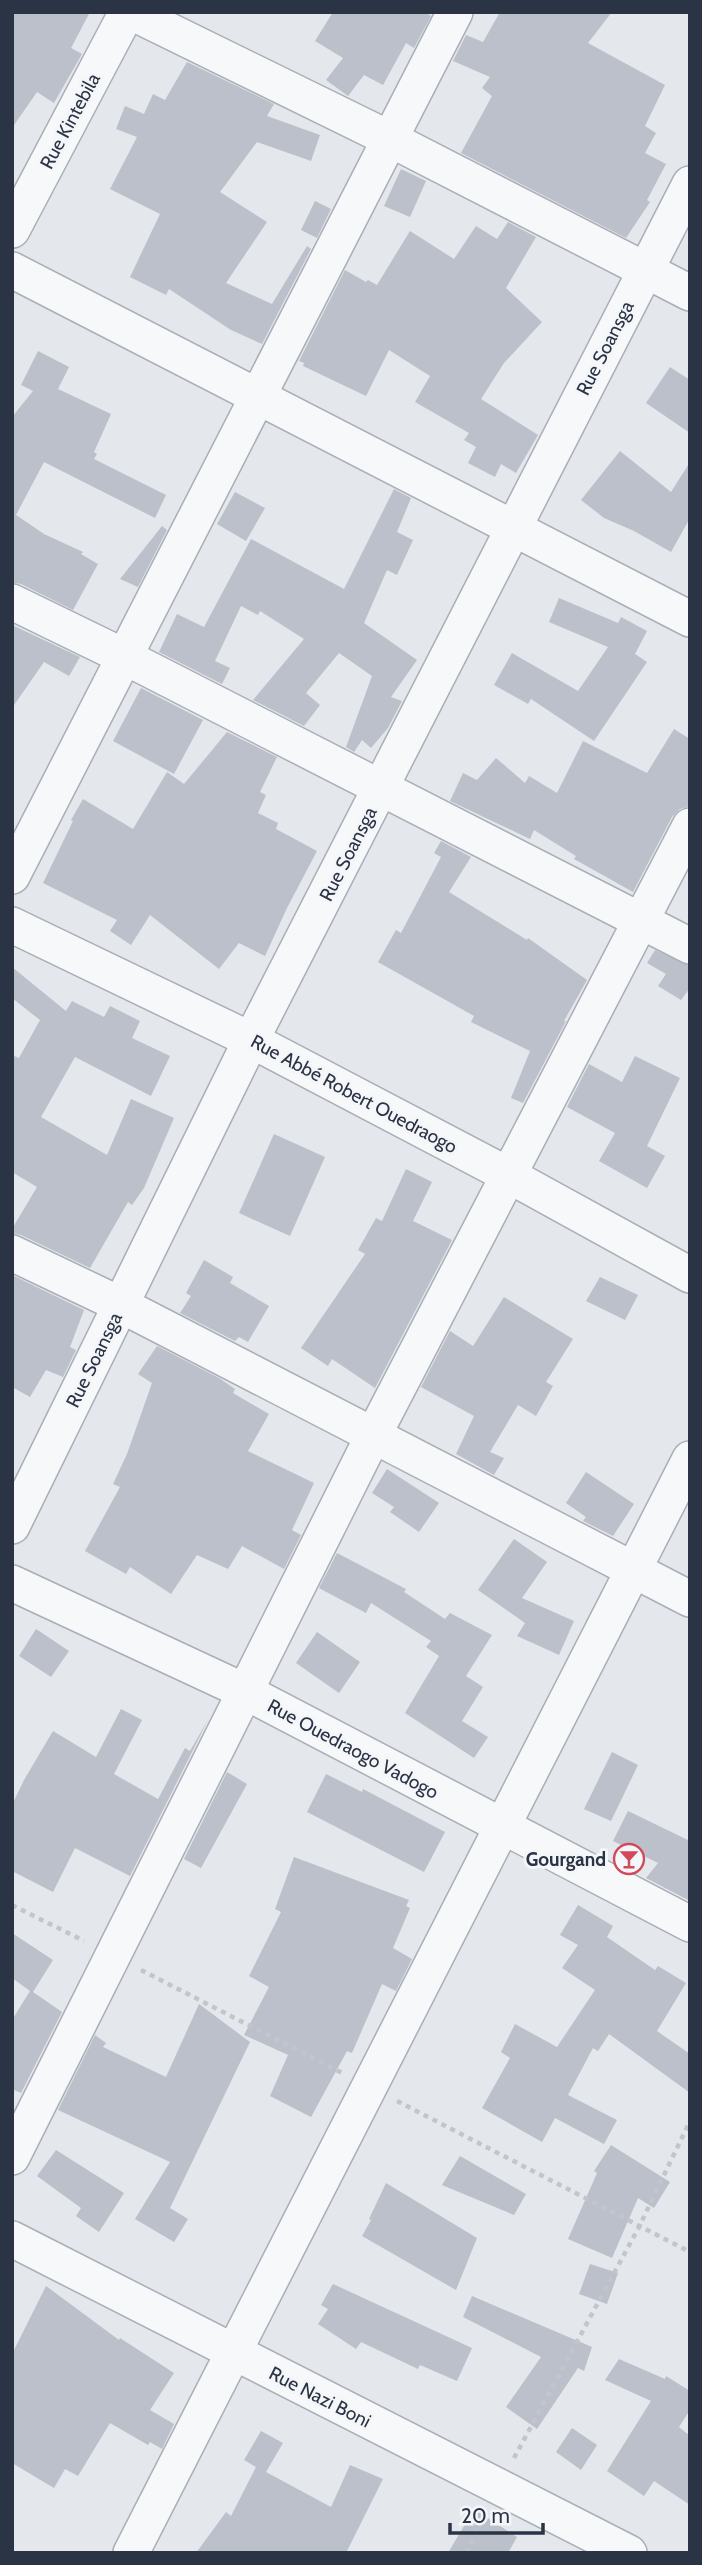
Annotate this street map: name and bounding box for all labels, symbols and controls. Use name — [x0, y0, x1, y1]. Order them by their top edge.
street label: Rue Kintebila — [35, 69, 105, 173]
street label: Rue Soansga — [571, 297, 639, 399]
street label: Rue Soansga — [314, 803, 382, 905]
street label: Rue Abbé Robert Ouedraogo — [247, 1030, 461, 1158]
street label: Rue Soansga — [61, 1309, 127, 1411]
street label: Rue Ouedraogo Vadogo — [264, 1694, 442, 1804]
bar icon: Gourgand — [612, 1842, 646, 1876]
place label: Gourgand — [526, 1848, 606, 1871]
street label: Rue Nazi Boni — [265, 2362, 375, 2432]
scale bar — [450, 2492, 543, 2536]
text: 20 m — [461, 2503, 510, 2528]

